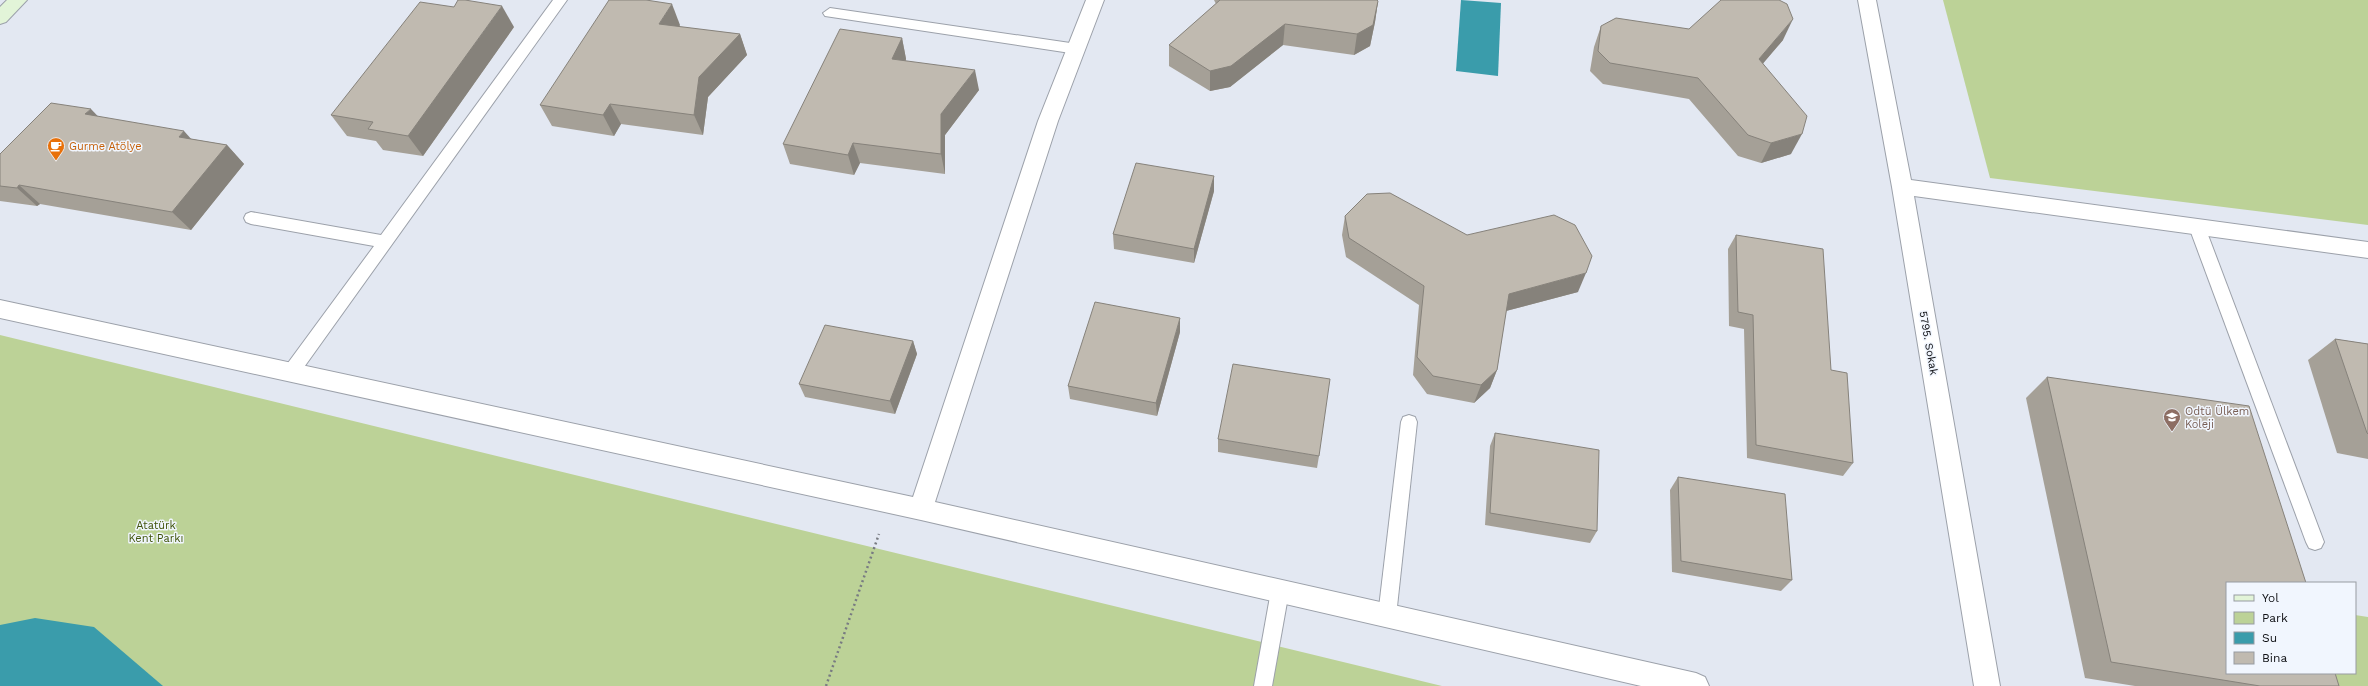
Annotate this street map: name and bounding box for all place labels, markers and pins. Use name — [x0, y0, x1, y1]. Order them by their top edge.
cafe icon: Gurme Atölye — [46, 136, 66, 161]
place label: Gurme Atölye — [69, 140, 142, 153]
place label: Odtü Ülkem Koleji — [2185, 404, 2249, 431]
school or university icon: Odtü Ülkem Koleji — [2162, 407, 2182, 432]

